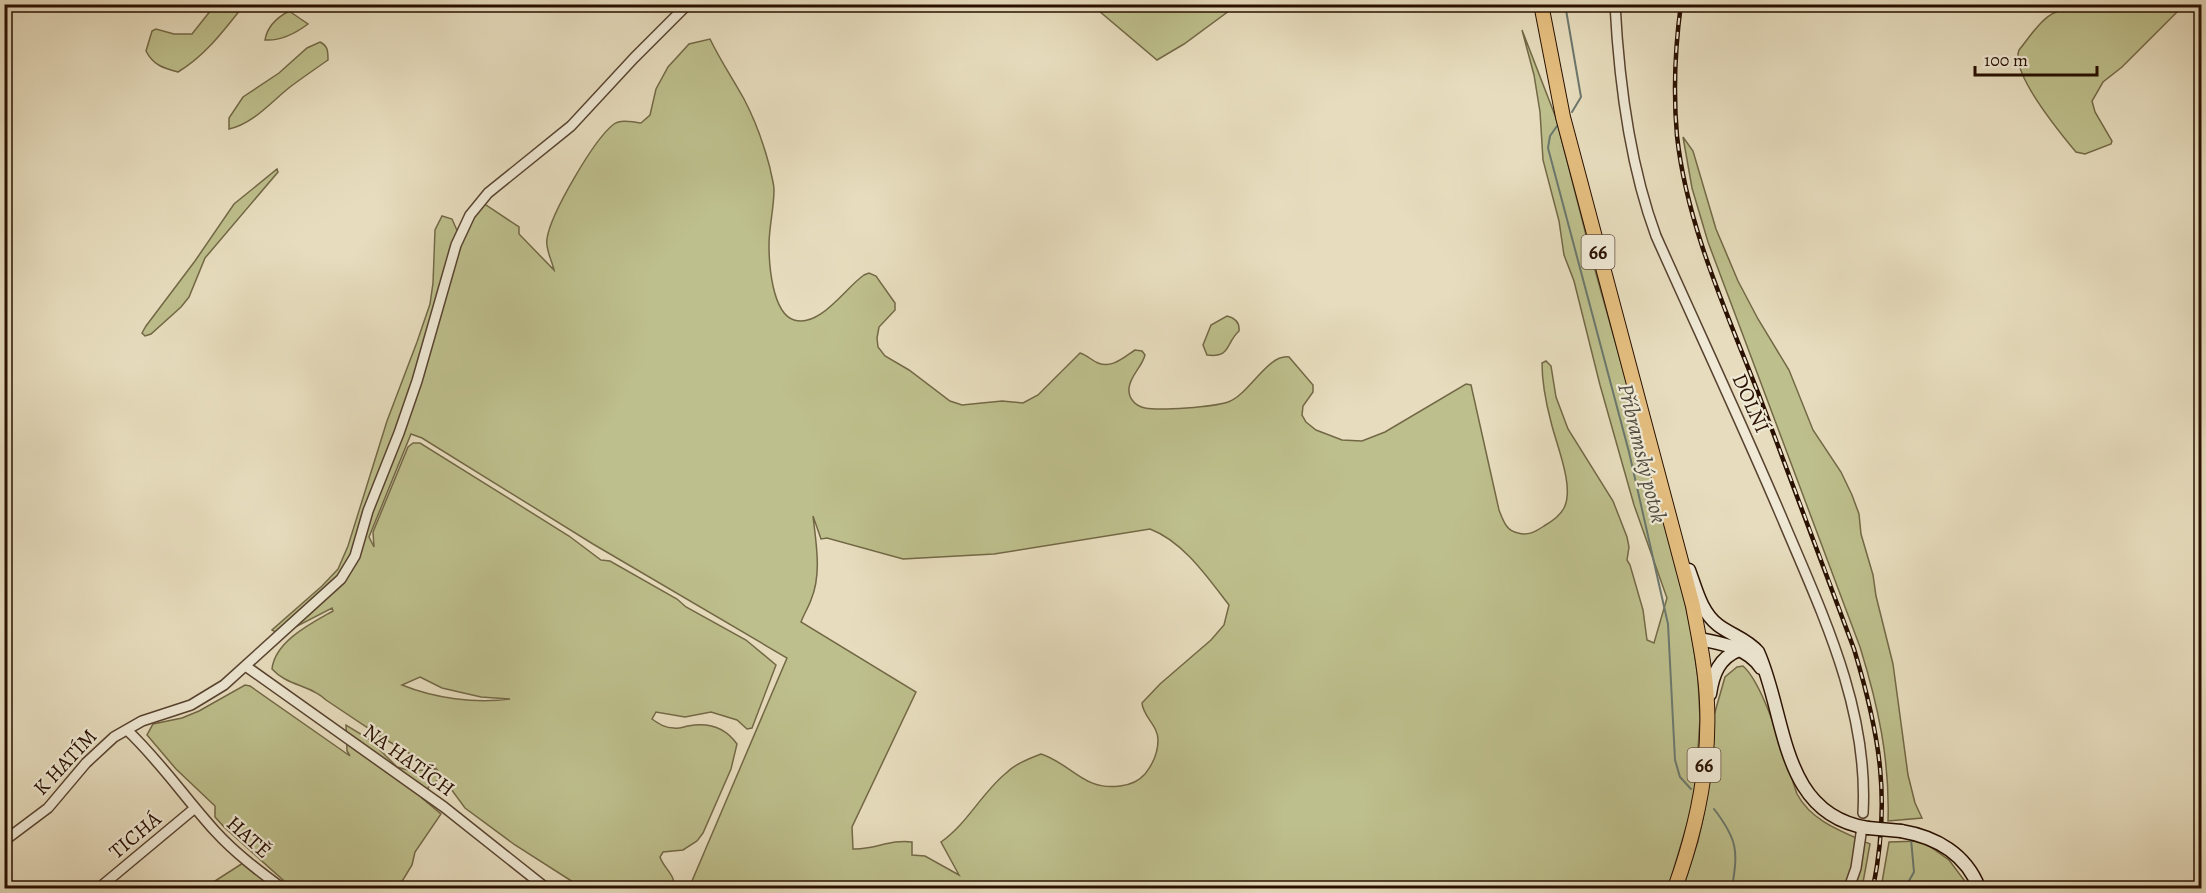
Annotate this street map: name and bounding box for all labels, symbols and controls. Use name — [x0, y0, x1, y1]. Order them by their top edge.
scale bar — [1975, 39, 2096, 77]
text: 100 m — [1984, 48, 2028, 72]
road number: 66 — [1582, 235, 1614, 269]
street label: DOLNÍ — [1726, 369, 1776, 437]
water label: Příbramský potok — [1610, 380, 1674, 526]
street label: NA HATÍCH — [358, 717, 460, 803]
street label: K HATÍM — [27, 723, 103, 801]
road number: 66 — [1688, 748, 1720, 782]
street label: TICHÁ — [103, 804, 168, 865]
street label: HATĚ — [221, 809, 277, 865]

